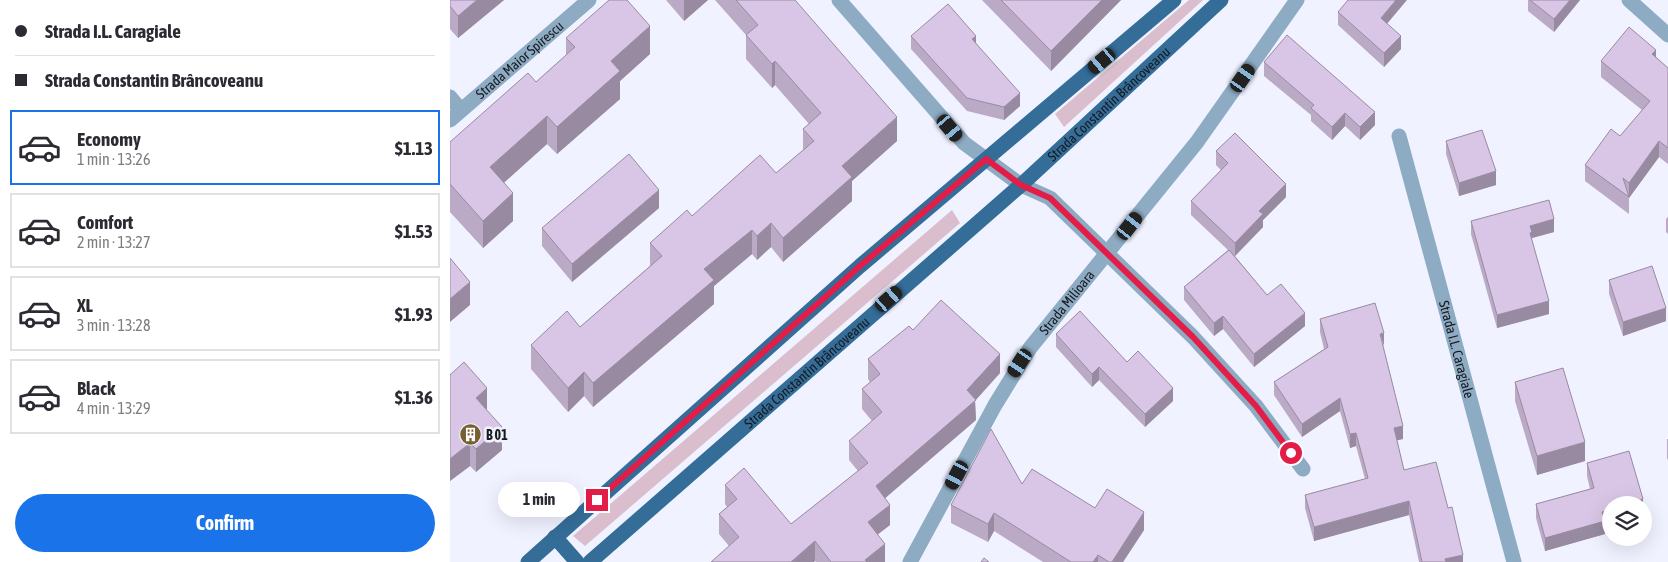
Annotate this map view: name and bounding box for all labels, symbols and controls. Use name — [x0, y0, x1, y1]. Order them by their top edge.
street label: Strada Maior Spirescu — [473, 18, 567, 102]
text: Strada I.L. Caragiale — [45, 20, 181, 42]
street label: Strada Constantin Brâncoveanu — [1044, 43, 1173, 164]
car — [1085, 46, 1118, 76]
car — [1228, 61, 1257, 95]
text: Strada Constantin Brâncoveanu — [45, 69, 263, 91]
car — [934, 112, 965, 144]
icon: car — [17, 125, 62, 170]
text: Economy — [77, 128, 141, 150]
text: $1.13 — [395, 137, 433, 159]
text: 1 min · 13:26 — [77, 150, 150, 168]
icon: car — [17, 208, 62, 253]
car — [1114, 210, 1145, 242]
text: Comfort — [77, 211, 133, 233]
text: $1.53 — [395, 220, 433, 242]
text: 2 min · 13:27 — [77, 233, 150, 251]
street label: Strada Milioara — [1036, 267, 1098, 338]
car — [872, 283, 905, 315]
icon: car — [17, 291, 62, 336]
text: XL — [77, 294, 93, 316]
street label: Strada I.L. Caragiale — [1436, 299, 1477, 400]
text: $1.93 — [395, 303, 433, 325]
street label: Strada Constantin Brâncoveanu — [741, 313, 873, 431]
text: 3 min · 13:28 — [77, 316, 150, 334]
car — [1005, 346, 1034, 380]
icon: car — [17, 374, 62, 419]
text: Black — [77, 377, 115, 399]
text: $1.36 — [395, 386, 433, 408]
text: 4 min · 13:29 — [77, 399, 150, 417]
building icon: B 01 — [458, 423, 482, 447]
place label: B 01 — [486, 427, 508, 443]
route start — [1280, 442, 1302, 464]
car — [943, 458, 970, 492]
callout: 1 min — [497, 482, 580, 518]
route end — [586, 489, 608, 511]
text: 1 min — [523, 490, 555, 508]
button: Confirm — [15, 494, 435, 552]
map controls — [1602, 496, 1652, 546]
button: layers — [1602, 496, 1652, 546]

